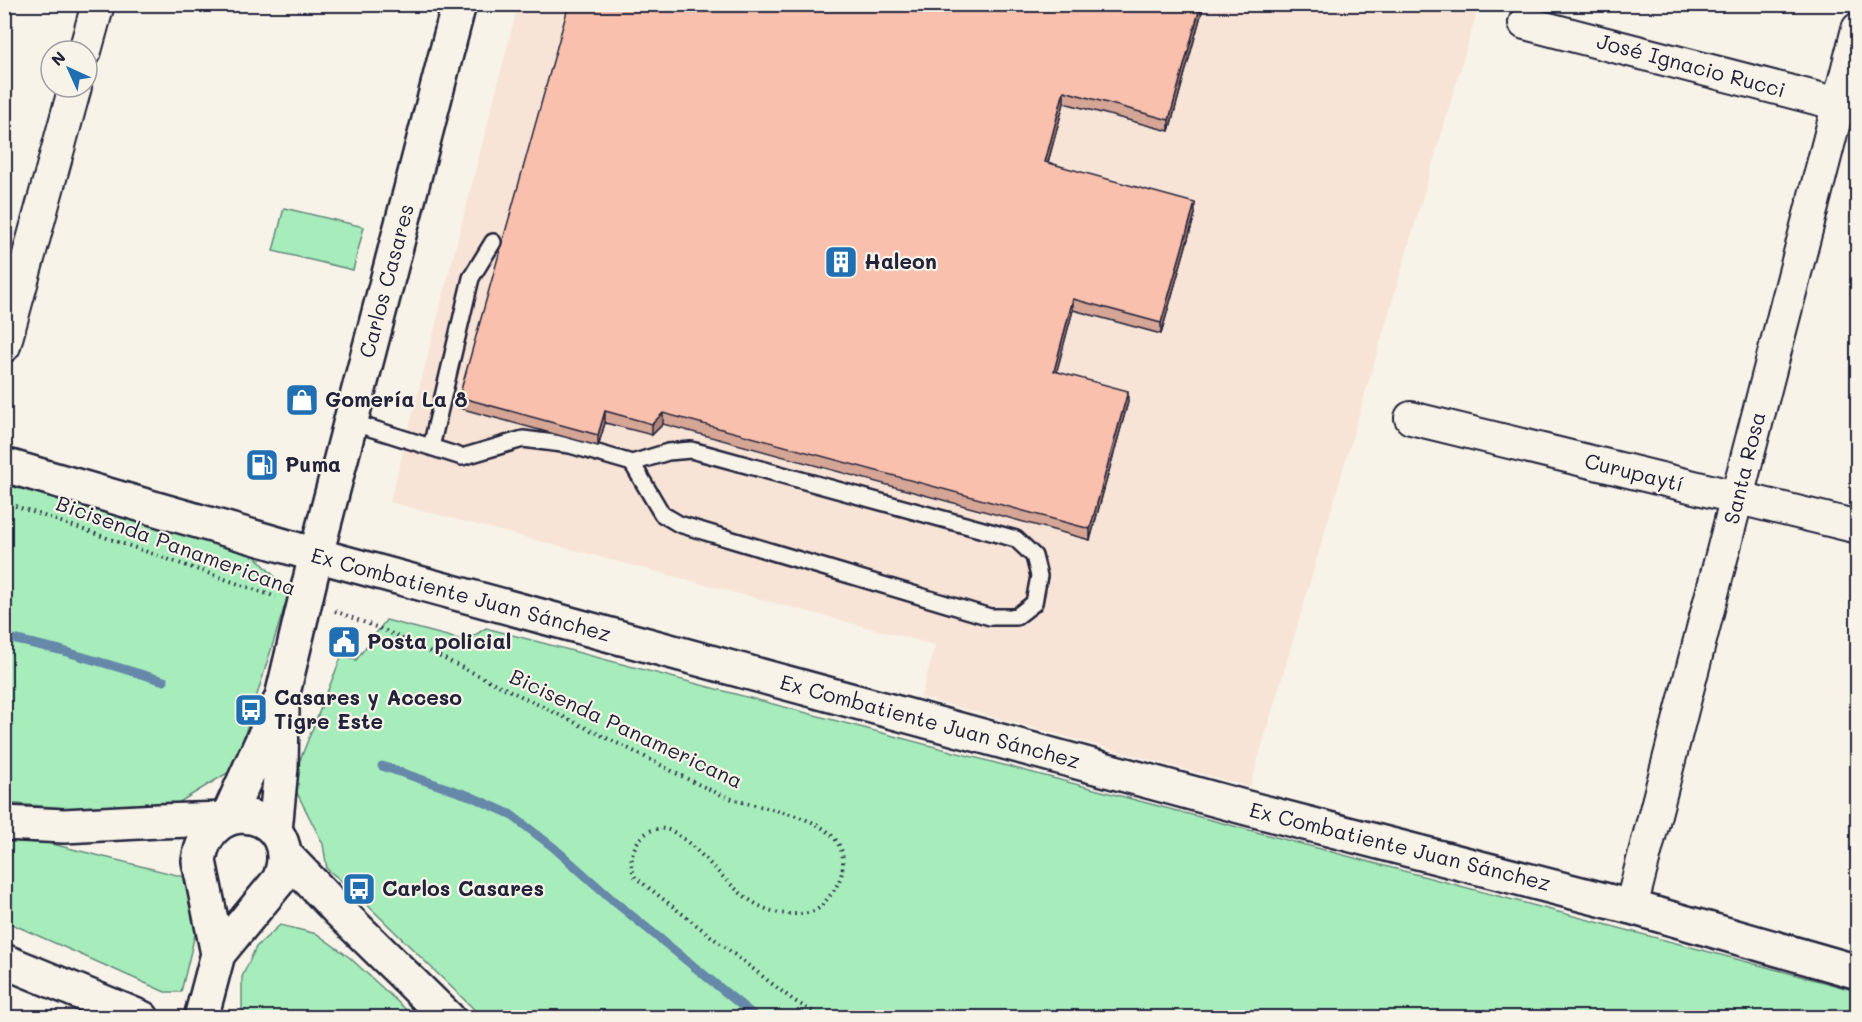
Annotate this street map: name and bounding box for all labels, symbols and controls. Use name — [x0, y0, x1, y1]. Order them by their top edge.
street label: José Ignacio Rucci — [1594, 26, 1789, 103]
north arrow — [39, 39, 99, 99]
text: N — [46, 46, 70, 70]
street label: Carlos Casares — [352, 201, 419, 361]
building icon: Haleon — [823, 244, 859, 280]
place label: Haleon — [864, 247, 937, 274]
shop icon: Gomería La 8 — [284, 382, 320, 418]
place label: Gomería La 8 — [325, 385, 468, 412]
street label: Santa Rosa — [1717, 409, 1771, 527]
street label: Curupaytí — [1582, 446, 1687, 497]
fuel station icon: Puma — [244, 447, 280, 483]
place label: Puma — [285, 450, 341, 477]
street label: Bicisenda Panamericana — [53, 489, 300, 601]
street label: Ex Combatiente Juan Sánchez — [309, 540, 614, 647]
public building icon: Posta policial — [326, 624, 362, 660]
place label: Posta policial — [367, 627, 511, 654]
street label: Bicisenda Panamericana — [506, 662, 747, 793]
street label: Ex Combatiente Juan Sánchez — [778, 667, 1083, 774]
place label: Casares y Acceso Tigre Este — [274, 683, 462, 734]
bus stop icon: Casares y Acceso Tigre Este — [233, 692, 269, 728]
street label: Ex Combatiente Juan Sánchez — [1247, 795, 1554, 896]
bus stop icon: Carlos Casares — [341, 871, 377, 907]
place label: Carlos Casares — [382, 874, 544, 901]

